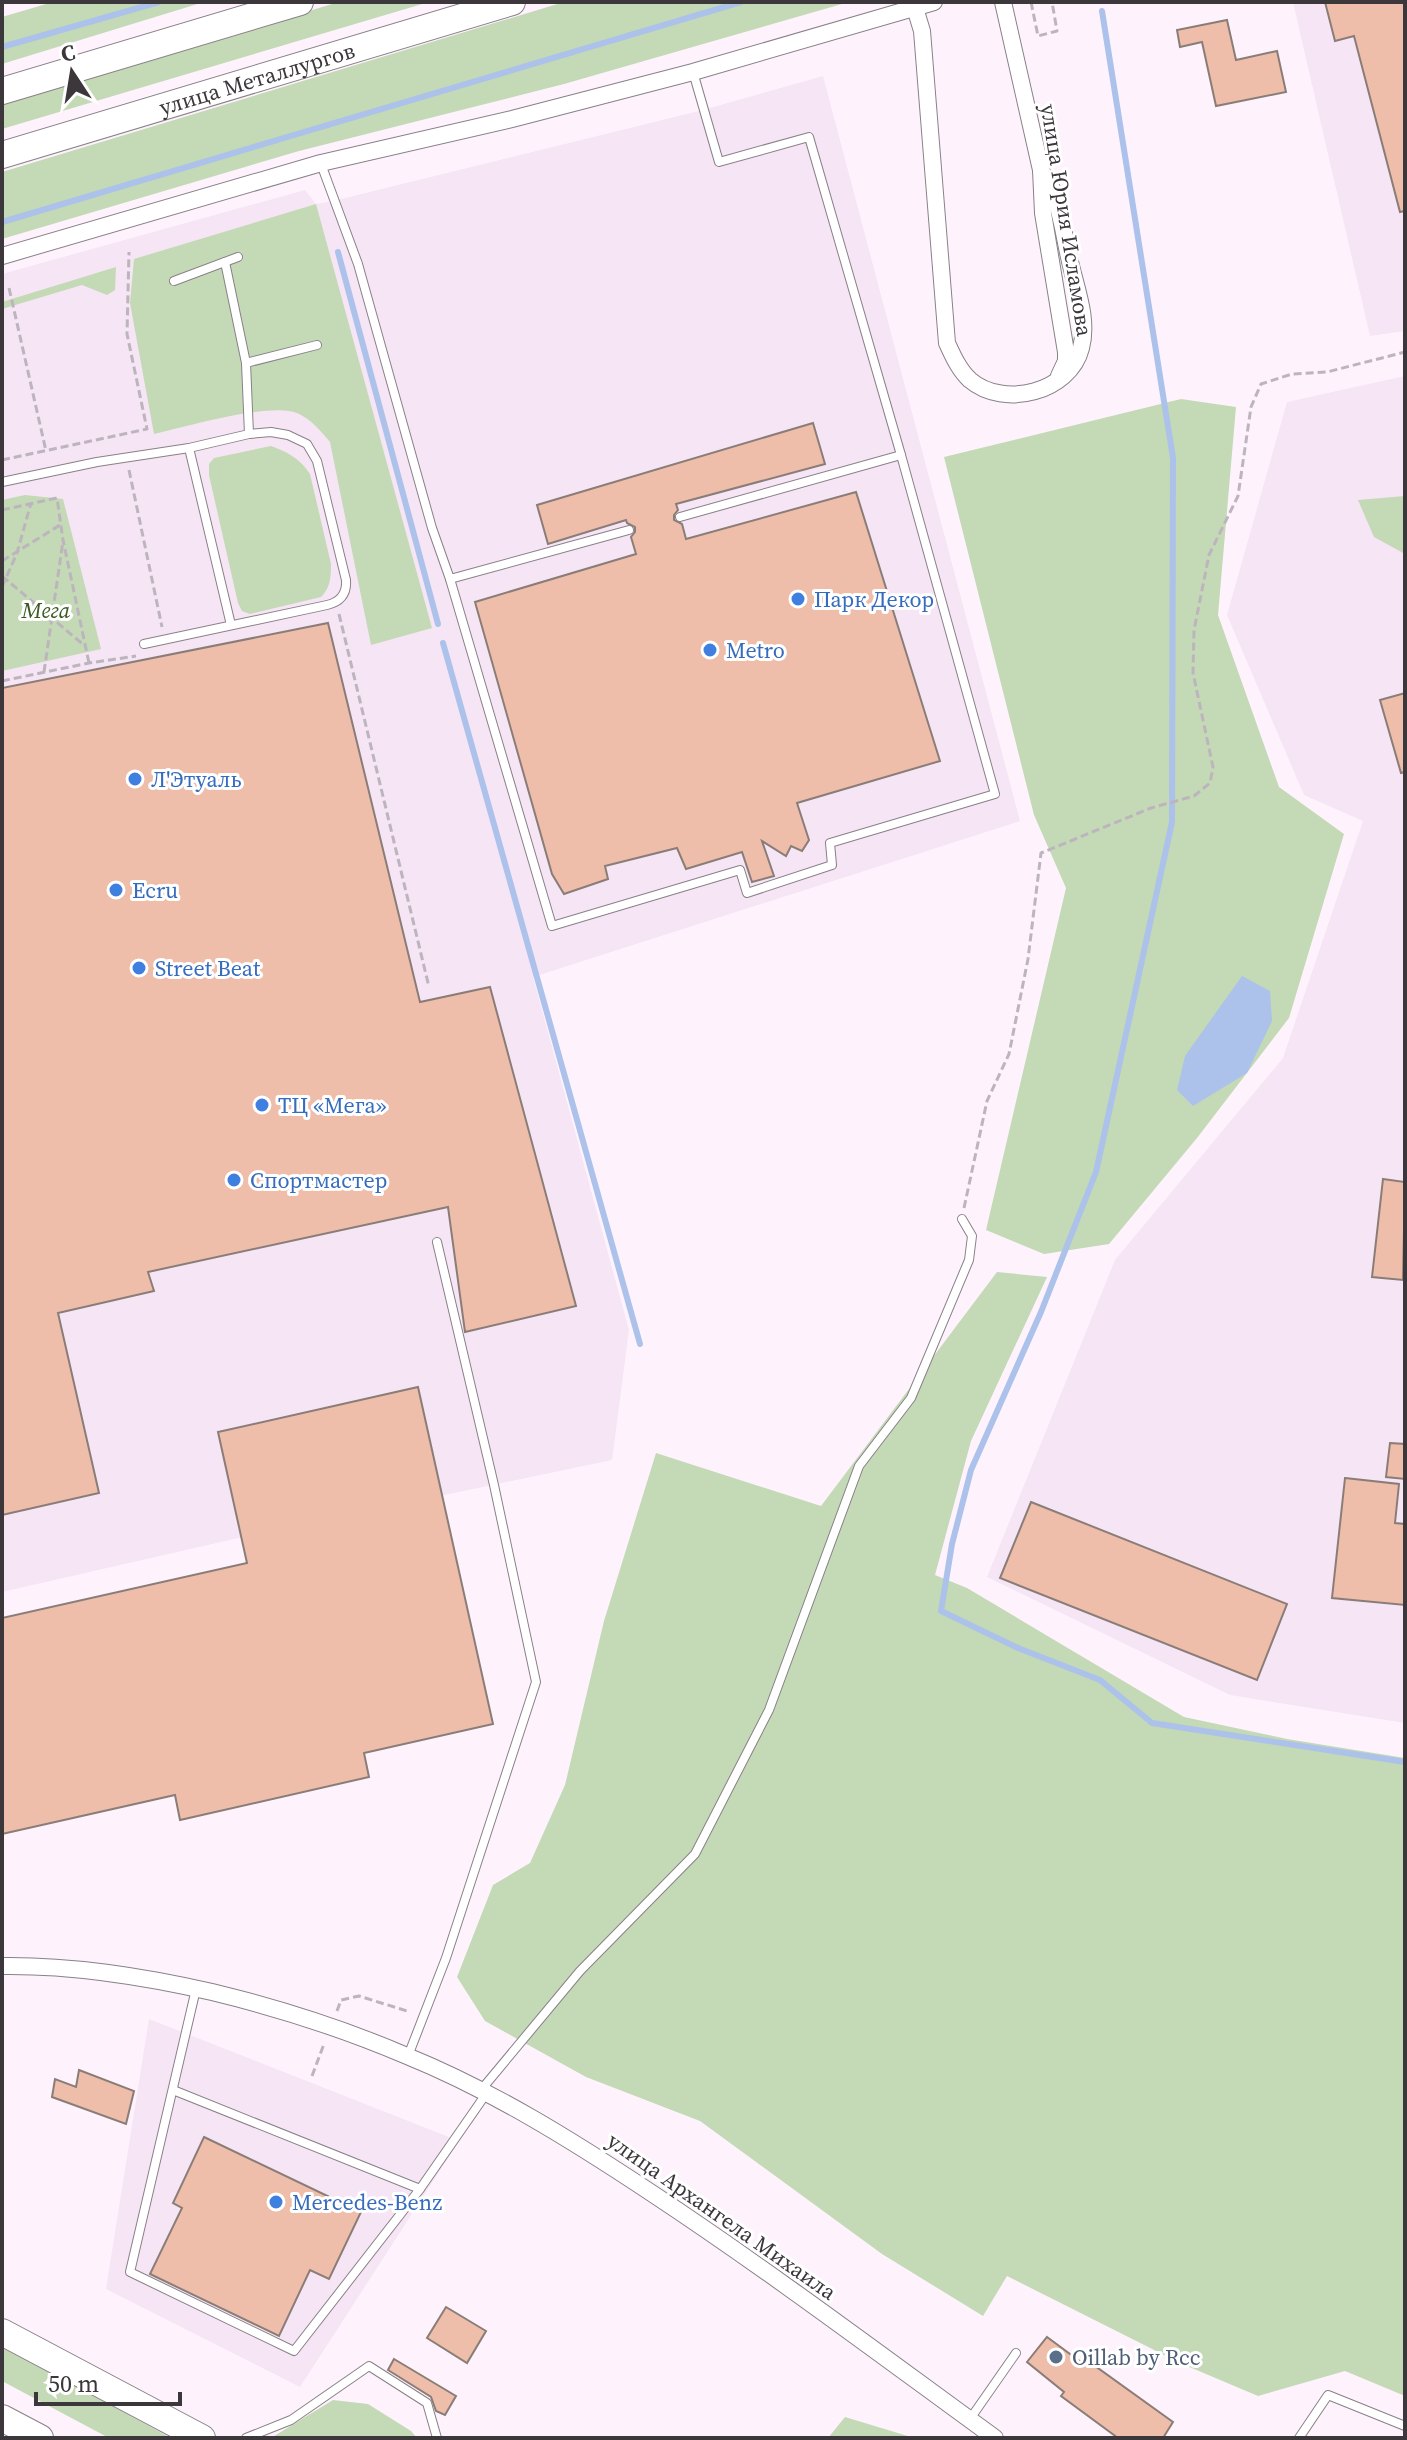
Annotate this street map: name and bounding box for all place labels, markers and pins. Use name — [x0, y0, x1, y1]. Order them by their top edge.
place label: Парк Декор — [814, 584, 934, 614]
marker: Парк Декор — [789, 590, 807, 608]
place label: Metro — [726, 635, 785, 665]
marker: Metro — [701, 641, 719, 659]
place label: Л'Этуаль — [151, 764, 242, 794]
marker: Л'Этуаль — [126, 770, 144, 788]
place label: Ecru — [132, 875, 178, 905]
marker: Ecru — [107, 881, 125, 899]
place label: Street Beat — [155, 953, 261, 983]
marker: Street Beat — [130, 959, 148, 977]
place label: ТЦ «Мега» — [278, 1090, 387, 1120]
marker: ТЦ «Мега» — [253, 1096, 271, 1114]
place label: Спортмастер — [250, 1165, 387, 1195]
marker: Спортмастер — [225, 1171, 243, 1189]
place label: Mercedes-Benz — [292, 2187, 442, 2217]
marker: Mercedes-Benz — [267, 2193, 285, 2211]
place label: Oillab by Rcc — [1072, 2342, 1201, 2372]
marker: Oillab by Rcc — [1047, 2348, 1065, 2366]

